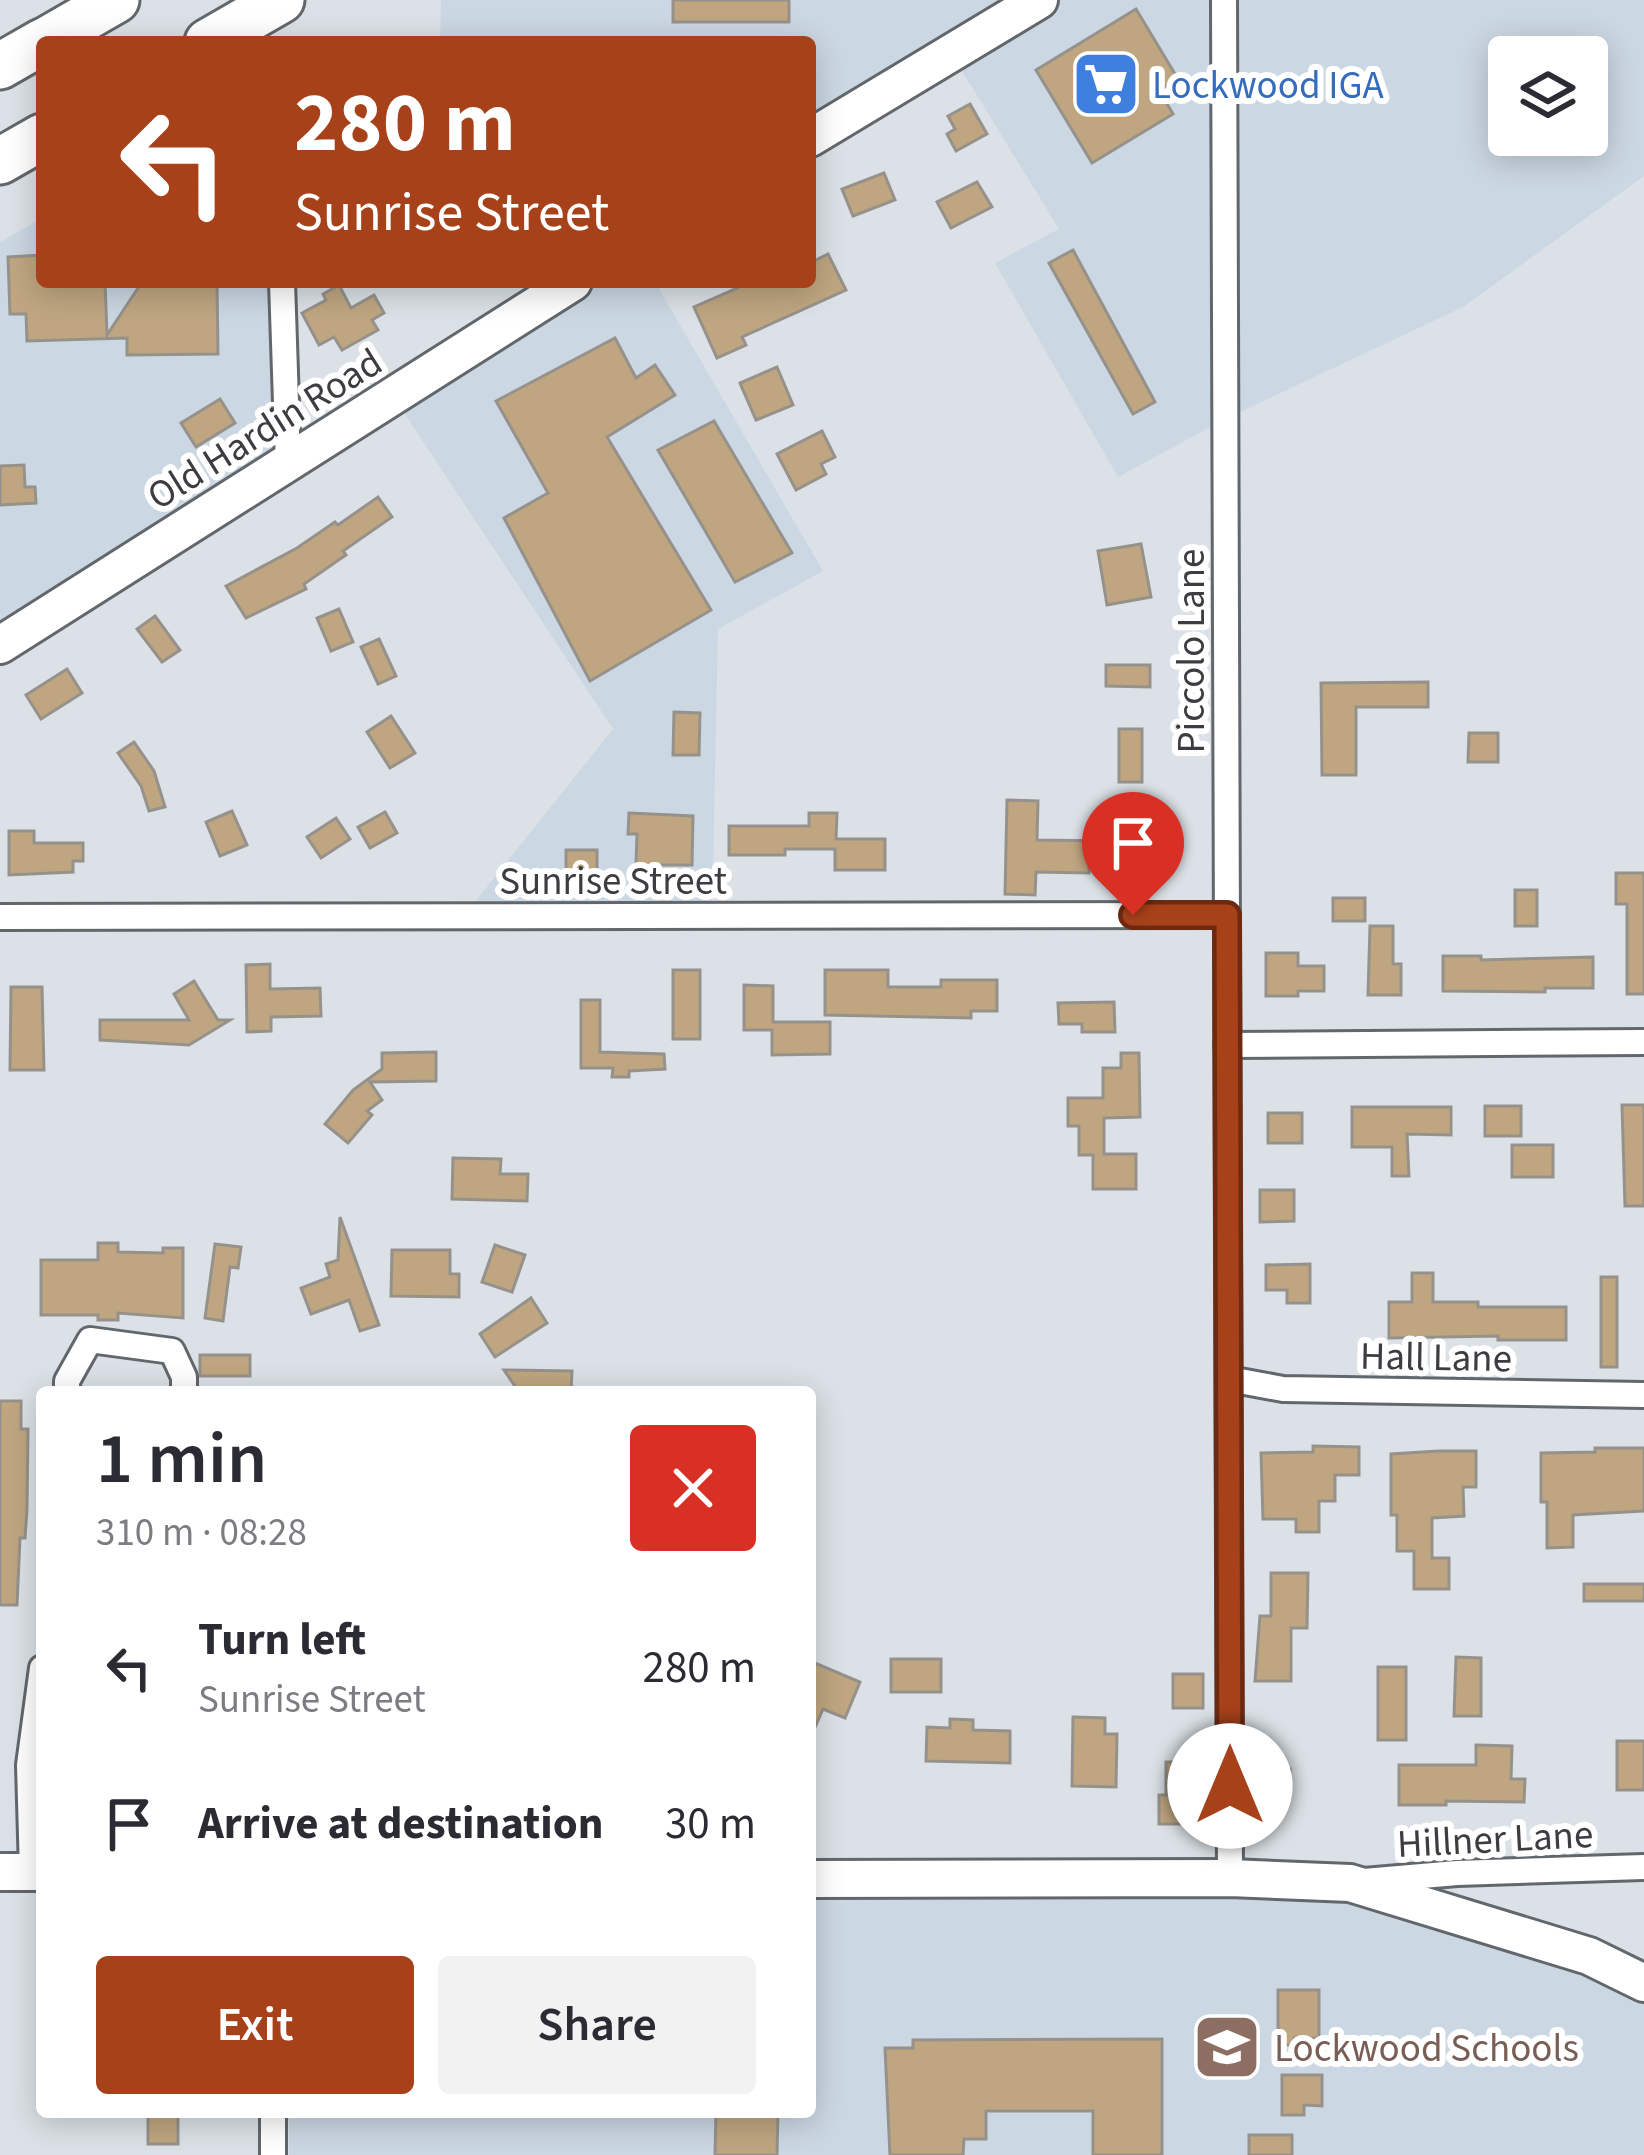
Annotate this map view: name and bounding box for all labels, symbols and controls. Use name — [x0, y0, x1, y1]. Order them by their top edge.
map controls — [1488, 36, 1608, 156]
button: layers — [1488, 36, 1608, 156]
supermarket icon: Lockwood IGA — [1071, 49, 1141, 119]
place label: Lockwood IGA — [1152, 58, 1385, 114]
text: 280 m — [294, 64, 516, 184]
icon: left — [96, 84, 252, 240]
text: Sunrise Street — [294, 175, 609, 252]
street label: Old Hardin Road — [137, 335, 393, 524]
street label: Piccolo Lane — [1164, 549, 1220, 753]
pin — [1082, 792, 1184, 915]
icon: arrive — [1100, 810, 1166, 876]
street label: Sunrise Street — [499, 854, 727, 910]
street label: Hall Lane — [1359, 1329, 1512, 1387]
text: 1 min — [96, 1408, 267, 1511]
button: close — [630, 1425, 756, 1551]
text: 310 m · 08:28 — [96, 1505, 307, 1561]
text: Turn left — [198, 1608, 366, 1672]
icon: left — [96, 1635, 162, 1701]
text: 280 m — [643, 1636, 756, 1700]
text: Sunrise Street — [198, 1672, 426, 1728]
position arrow — [1167, 1723, 1293, 1849]
icon: arrive — [96, 1791, 162, 1857]
text: Arrive at destination — [198, 1792, 603, 1856]
text: 30 m — [665, 1792, 756, 1856]
street label: Hillner Lane — [1396, 1807, 1595, 1873]
button: Exit — [96, 1956, 414, 2094]
button: Share — [438, 1956, 756, 2094]
school or university icon: Lockwood Schools — [1192, 2012, 1262, 2082]
place label: Lockwood Schools — [1274, 2021, 1579, 2077]

